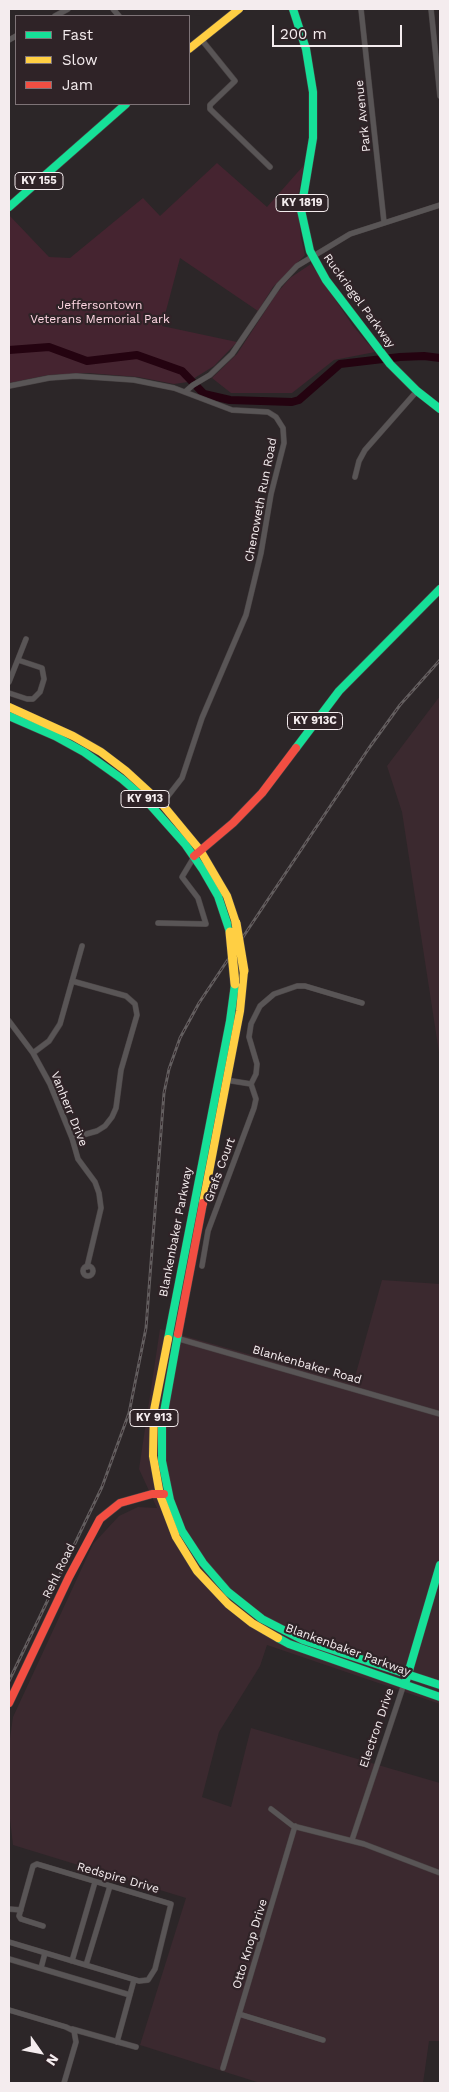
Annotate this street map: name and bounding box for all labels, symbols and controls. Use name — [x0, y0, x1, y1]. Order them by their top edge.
legend — [15, 15, 190, 105]
scale bar — [274, 15, 404, 47]
text: 200 m — [280, 25, 327, 43]
text: Fast — [62, 26, 93, 44]
text: Slow — [62, 51, 98, 69]
text: Jam — [62, 76, 93, 94]
street label: Park Avenue — [352, 79, 374, 153]
road number: KY 155 — [15, 172, 63, 190]
road number: KY 1819 — [276, 194, 328, 212]
street label: Ruckriegel Parkway — [320, 251, 398, 351]
park label: Jeffersontown Veterans Memorial Park — [30, 298, 170, 326]
street label: Chenoweth Run Road — [242, 437, 280, 563]
road number: KY 913C — [288, 712, 342, 729]
road number: KY 913 — [121, 791, 169, 808]
street label: Vanherr Drive — [47, 1070, 91, 1148]
street label: Grafs Court — [202, 1136, 238, 1204]
street label: Blankenbaker Parkway — [156, 1166, 196, 1298]
street label: Blankenbaker Road — [251, 1343, 363, 1387]
road number: KY 913 — [130, 1410, 178, 1426]
street label: Rehl Road — [40, 1541, 78, 1601]
street label: Blankenbaker Parkway — [284, 1621, 412, 1679]
street label: Electron Drive — [357, 1686, 397, 1770]
street label: Redspire Drive — [75, 1859, 161, 1897]
street label: Otto Knop Drive — [229, 1897, 271, 1991]
north arrow — [15, 2027, 65, 2077]
text: N — [43, 2051, 62, 2069]

